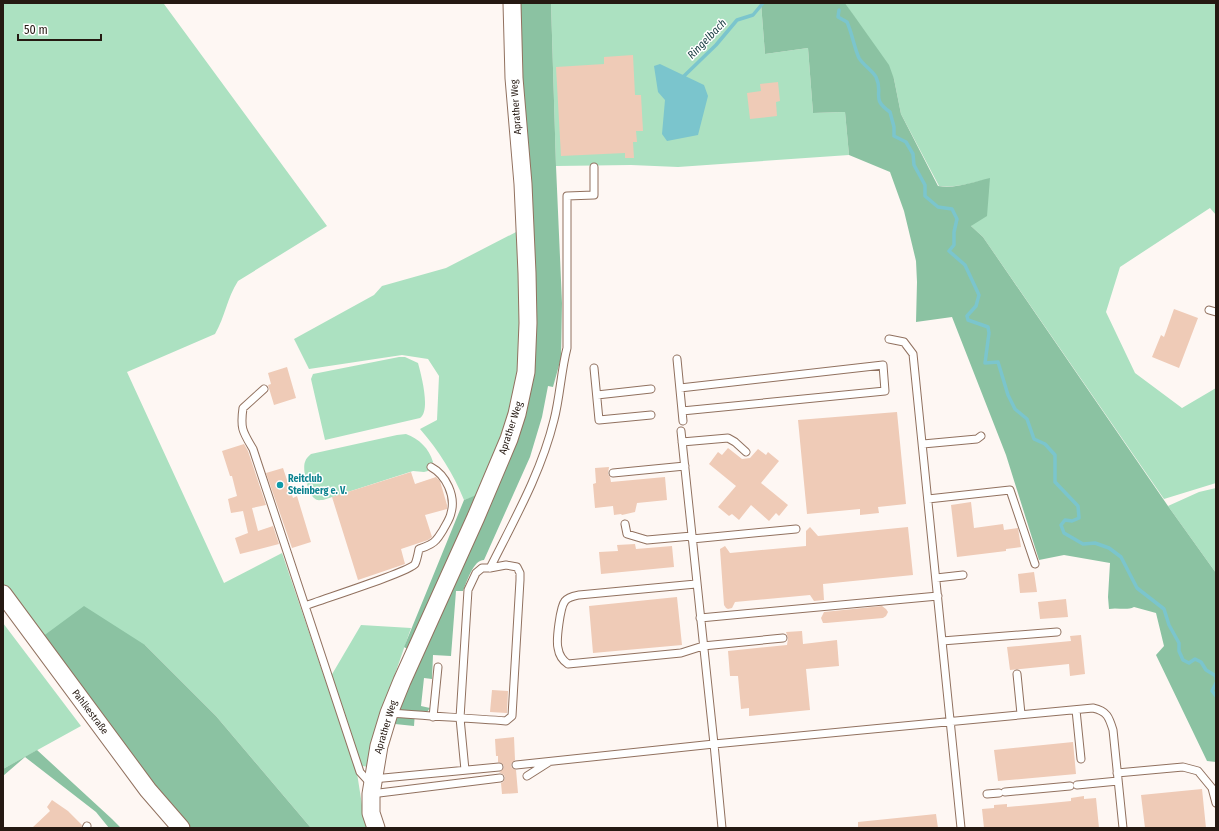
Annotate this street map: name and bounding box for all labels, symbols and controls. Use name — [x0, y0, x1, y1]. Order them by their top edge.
scale bar — [18, 16, 101, 42]
water label: Ringelbach — [685, 16, 729, 62]
text: 50 m — [24, 23, 48, 37]
street label: Aprather Weg — [508, 79, 524, 135]
street label: Aprather Weg — [497, 400, 525, 456]
place label: Reitclub Steinberg e. V. — [288, 473, 348, 497]
marker: Reitclub Steinberg e. V. — [275, 480, 285, 490]
street label: Pahlkestraße — [69, 687, 111, 737]
street label: Aprather Weg — [372, 699, 400, 755]

